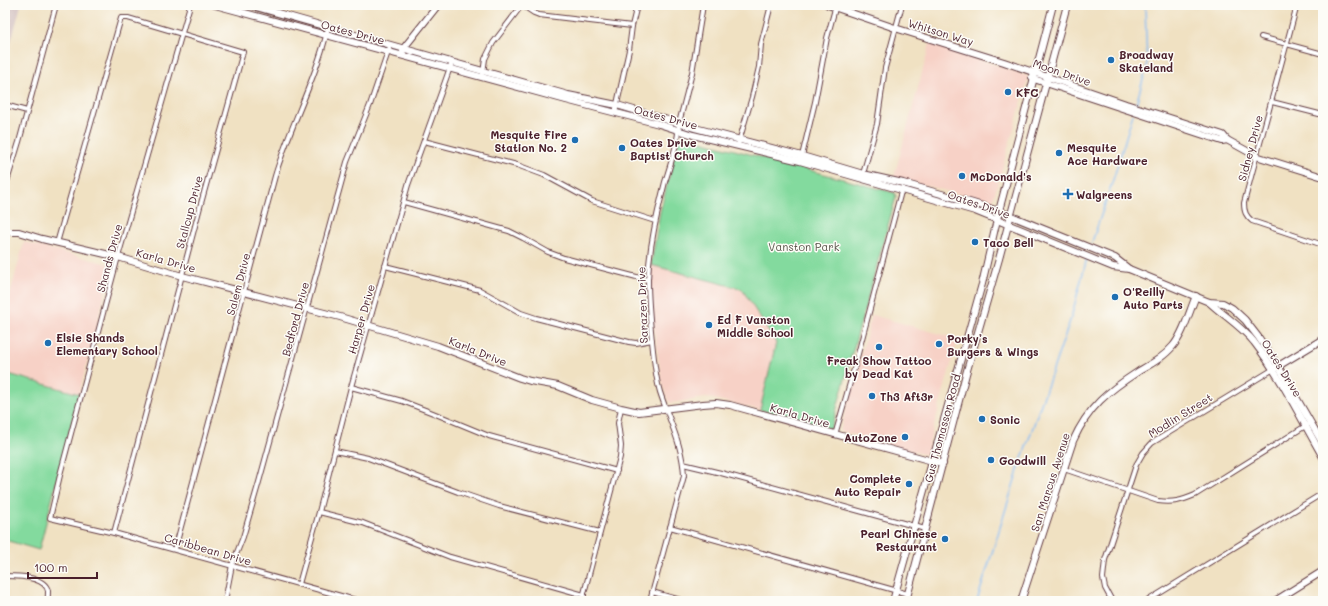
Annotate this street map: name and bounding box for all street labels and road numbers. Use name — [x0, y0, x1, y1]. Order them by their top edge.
street label: Whitson Way — [906, 15, 976, 49]
street label: Oates Drive — [320, 16, 387, 48]
street label: Moon Drive — [1031, 55, 1093, 89]
street label: Oates Drive — [633, 101, 700, 133]
street label: Sidney Drive — [1234, 113, 1266, 183]
street label: Stallcup Drive — [172, 174, 206, 250]
street label: Oates Drive — [946, 186, 1012, 222]
street label: Shands Drive — [93, 222, 125, 294]
street label: Karla Drive — [134, 244, 198, 276]
street label: Salem Drive — [222, 251, 254, 317]
street label: Sarazen Drive — [633, 266, 651, 344]
street label: Bedford Drive — [278, 280, 312, 358]
street label: Harper Drive — [344, 282, 378, 356]
street label: Karla Drive — [447, 333, 509, 369]
street label: Oates Drive — [1258, 336, 1306, 400]
street label: Gus Thomasson Road — [920, 372, 964, 484]
street label: Modlin Street — [1145, 389, 1215, 441]
street label: Karla Drive — [768, 399, 832, 431]
street label: San Marcus Avenue — [1027, 430, 1073, 533]
street label: Caribbean Drive — [163, 529, 253, 569]

